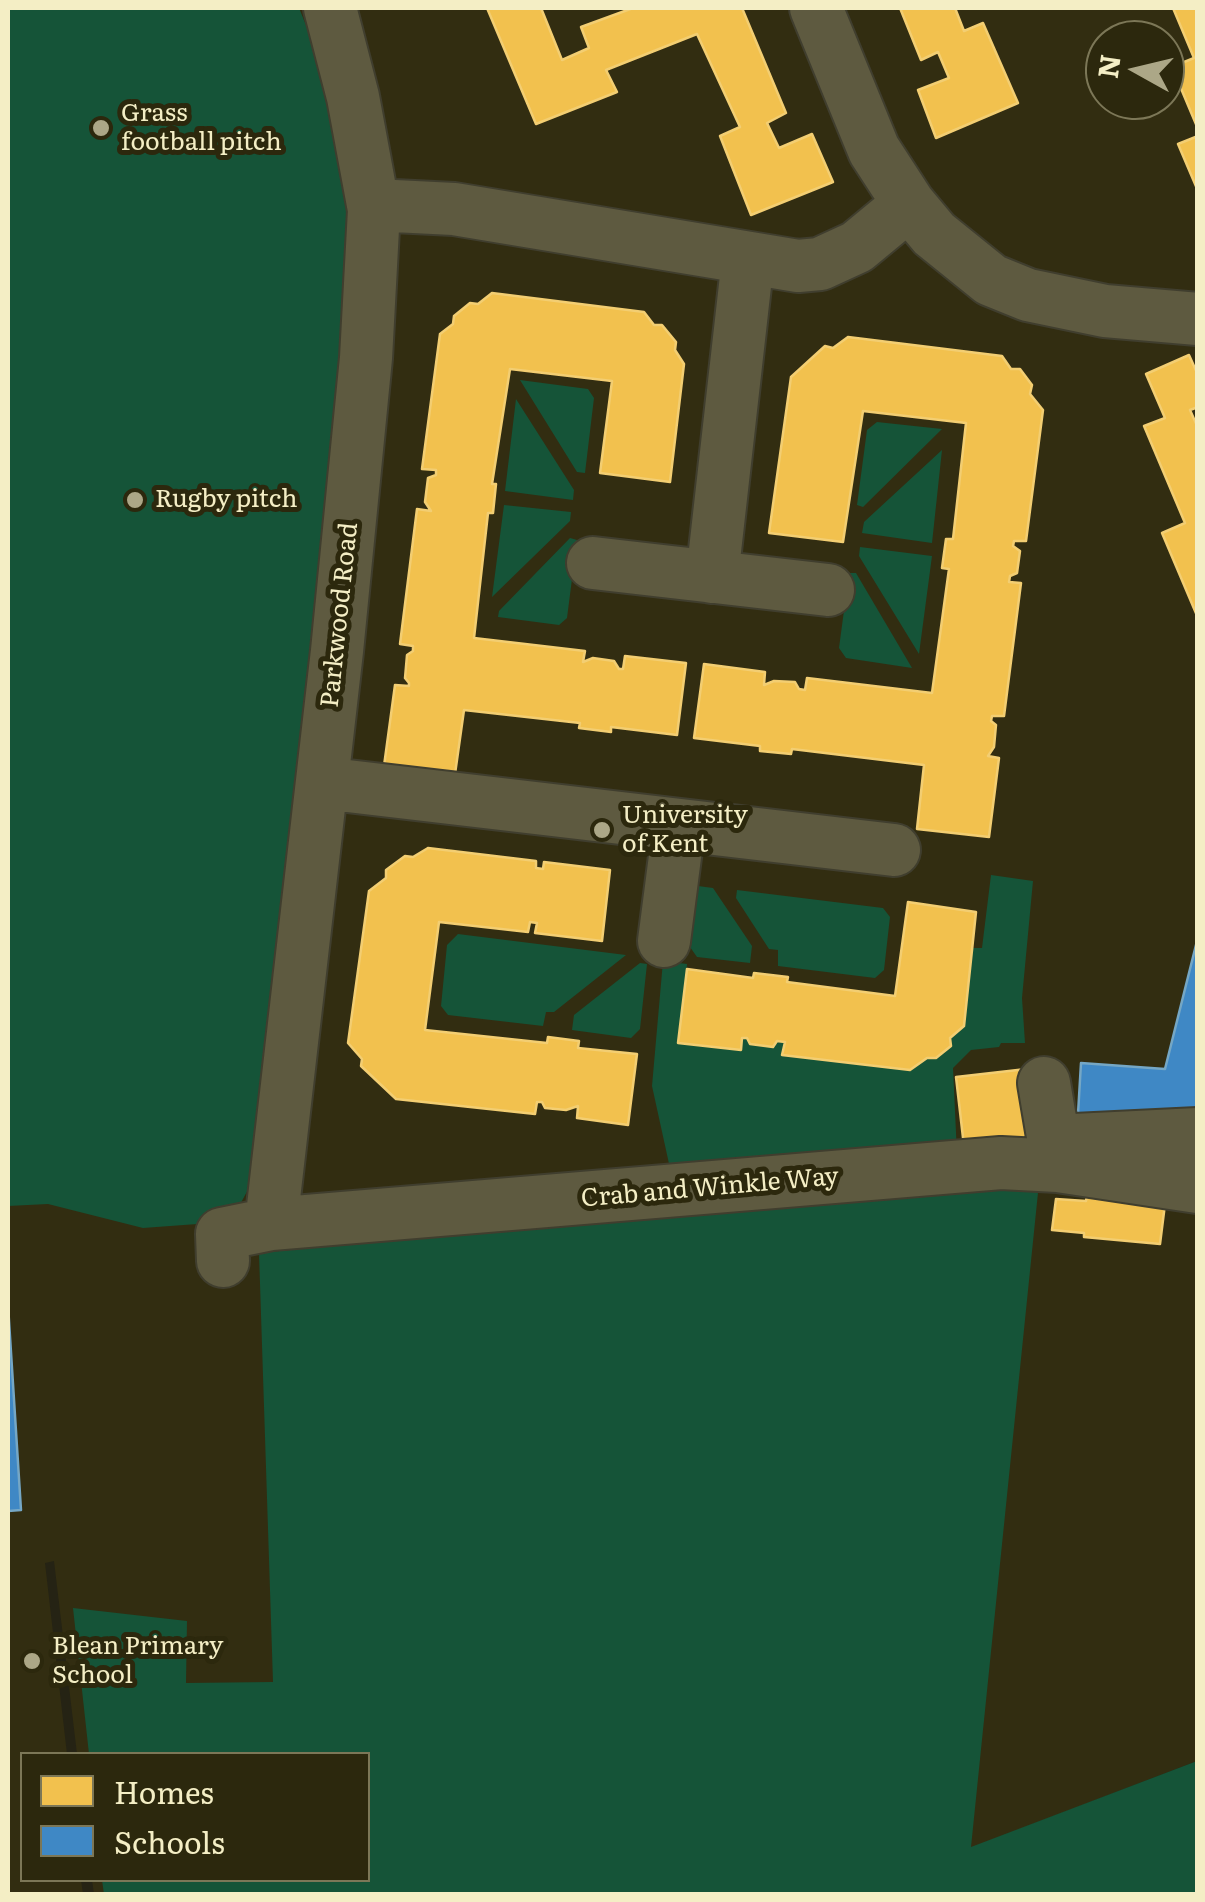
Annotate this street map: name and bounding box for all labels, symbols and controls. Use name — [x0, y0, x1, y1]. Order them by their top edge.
north arrow — [1085, 20, 1185, 120]
text: N — [1085, 52, 1130, 81]
place label: Grass football pitch — [121, 99, 282, 158]
marker: Grass football pitch — [90, 117, 112, 139]
place label: Rugby pitch — [155, 485, 297, 515]
marker: Rugby pitch — [124, 489, 146, 511]
street label: Parkwood Road — [315, 521, 365, 709]
place label: University of Kent — [622, 801, 748, 860]
marker: University of Kent — [591, 819, 613, 841]
street label: Crab and Winkle Way — [580, 1162, 840, 1214]
place label: Blean Primary School — [52, 1632, 223, 1691]
marker: Blean Primary School — [21, 1650, 43, 1672]
legend — [20, 1752, 370, 1882]
text: Homes — [114, 1769, 214, 1813]
text: Schools — [114, 1819, 225, 1863]

